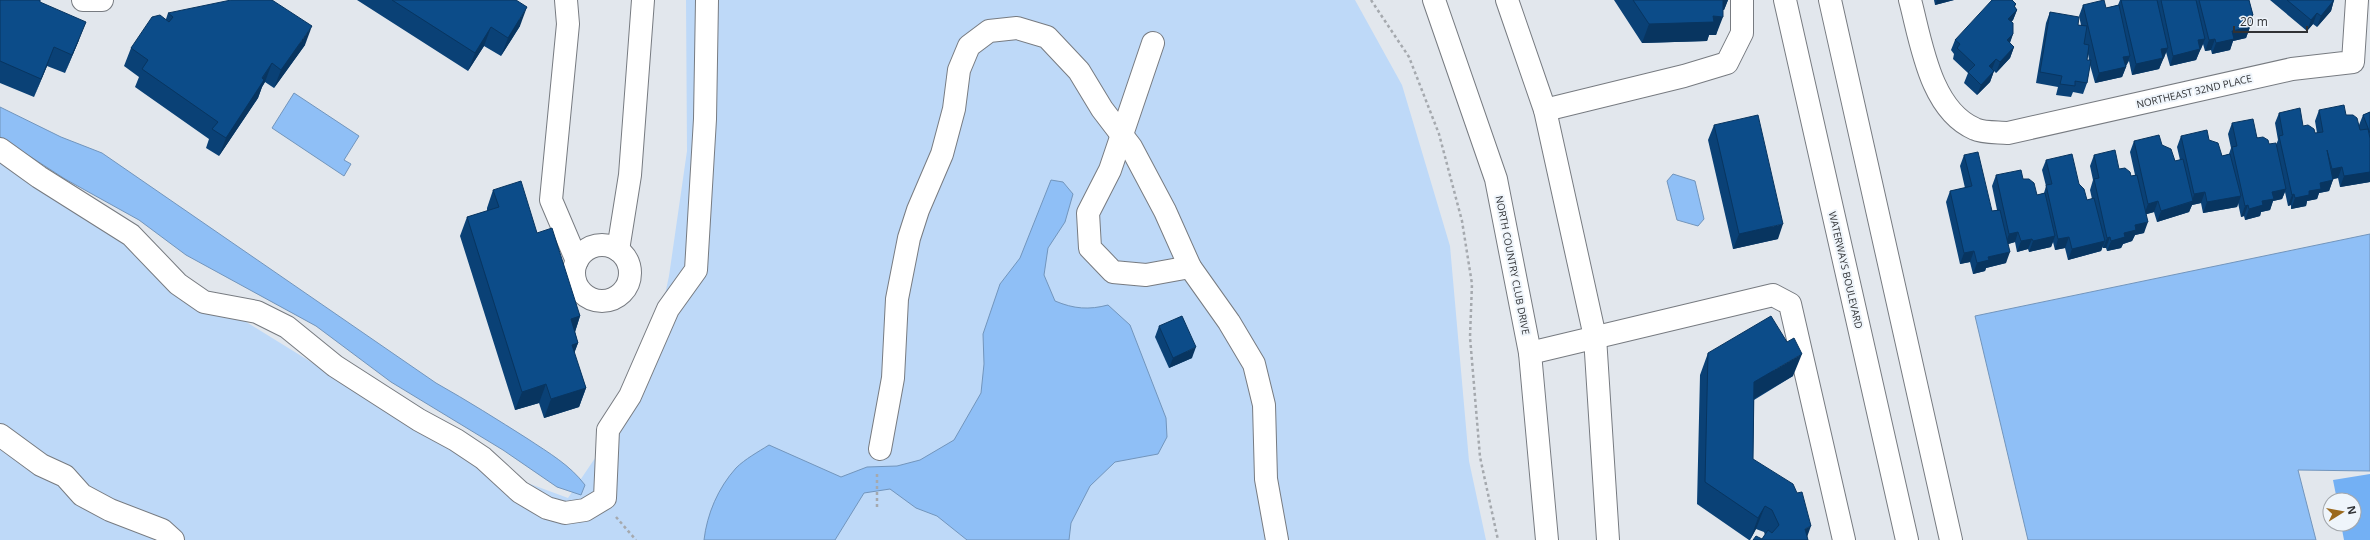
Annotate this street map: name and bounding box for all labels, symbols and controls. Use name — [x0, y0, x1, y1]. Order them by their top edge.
scale bar — [2234, 8, 2307, 34]
text: 20 m — [2240, 13, 2268, 30]
street label: NORTHEAST 32ND PLACE — [2135, 71, 2253, 111]
street label: NORTH COUNTRY CLUB DRIVE — [1493, 194, 1533, 336]
street label: WATERWAYS BOULEVARD — [1826, 210, 1866, 330]
north arrow — [2322, 492, 2362, 532]
text: N — [2344, 504, 2361, 516]

